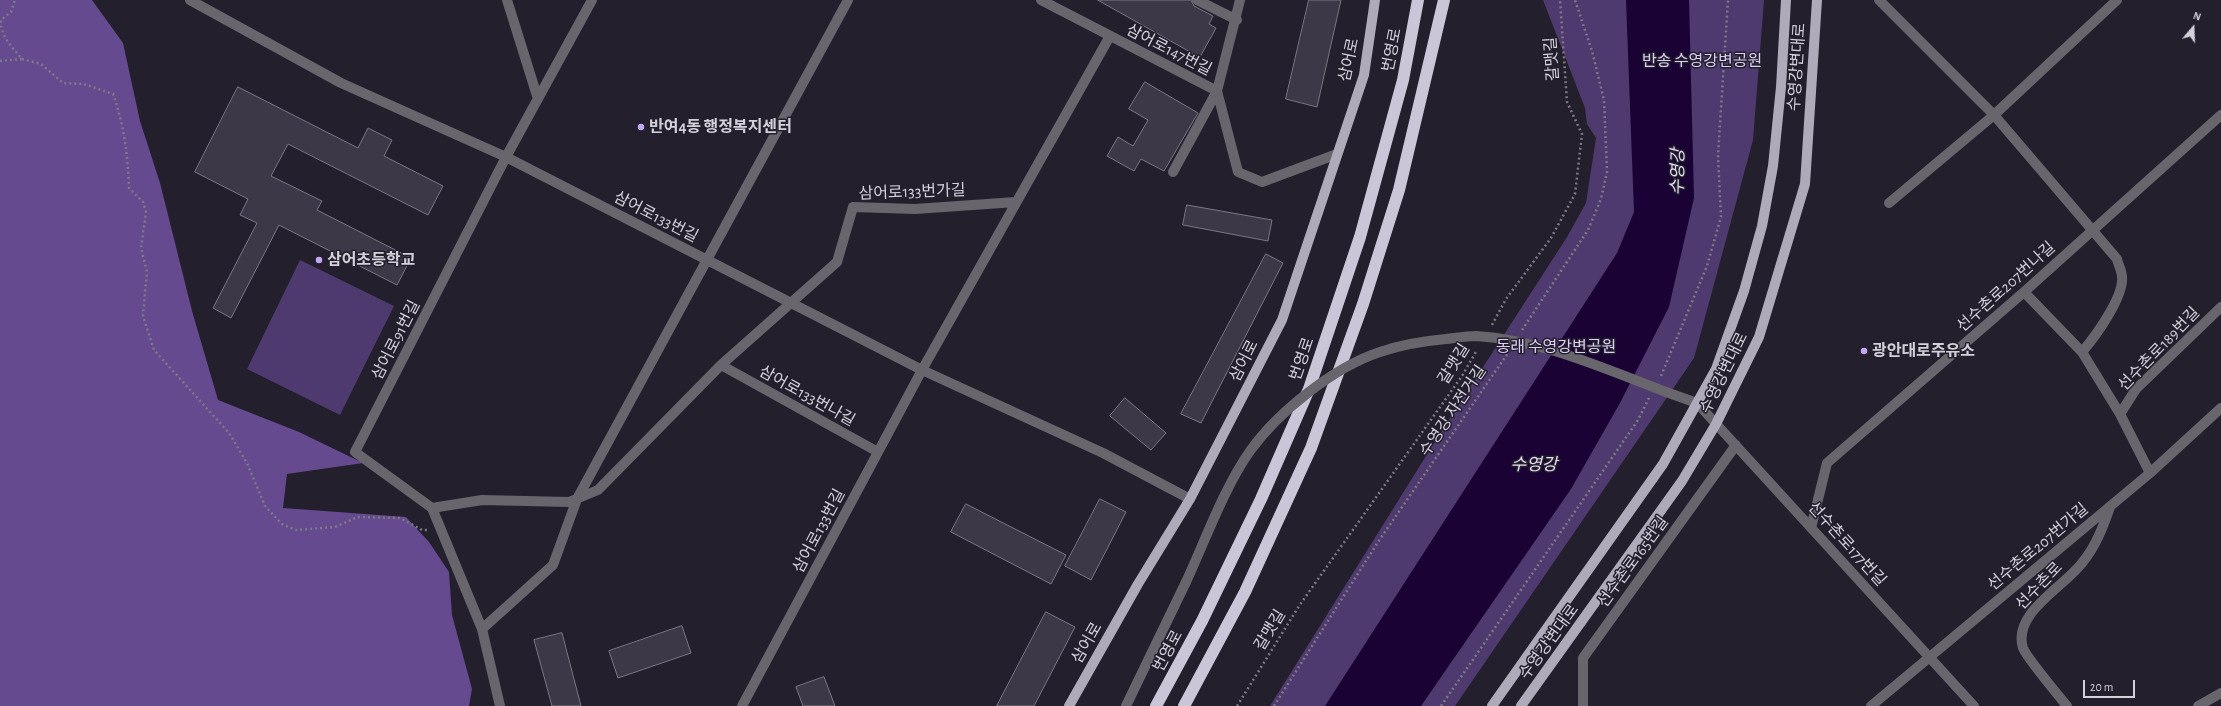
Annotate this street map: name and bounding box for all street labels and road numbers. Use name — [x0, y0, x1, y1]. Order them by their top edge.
street label: 삼어로147번길 — [1123, 20, 1215, 80]
street label: 수영강변대로 — [1784, 22, 1810, 112]
street label: 번영로 — [1378, 26, 1406, 74]
street label: 삼어로 — [1335, 36, 1363, 84]
street label: 갈맷길 — [1541, 36, 1563, 82]
street label: 삼어로133번가길 — [858, 181, 966, 203]
street label: 삼어로133번길 — [611, 187, 701, 247]
street label: 선수촌로207번나길 — [1953, 238, 2059, 336]
street label: 삼어로91번길 — [368, 297, 424, 383]
street label: 선수촌로189번길 — [2114, 303, 2204, 395]
street label: 수영강변대로 — [1696, 329, 1752, 417]
street label: 번영로 — [1286, 335, 1318, 383]
street label: 삼어로 — [1225, 337, 1263, 385]
street label: 갈맷길 — [1434, 340, 1474, 388]
street label: 삼어로133번나길 — [756, 362, 858, 430]
street label: 수영강 자전거길 — [1415, 362, 1491, 460]
street label: 삼어로133번길 — [789, 486, 849, 576]
street label: 선수촌로177번길 — [1804, 498, 1890, 590]
street label: 선수촌로207번가길 — [1984, 499, 2092, 595]
street label: 선수촌로165번길 — [1593, 513, 1673, 611]
street label: 선수촌로 — [2012, 558, 2066, 614]
street label: 수영강변대로 — [1515, 601, 1583, 683]
street label: 갈맷길 — [1250, 606, 1290, 654]
street label: 삼어로 — [1068, 619, 1106, 667]
street label: 번영로 — [1149, 627, 1187, 675]

